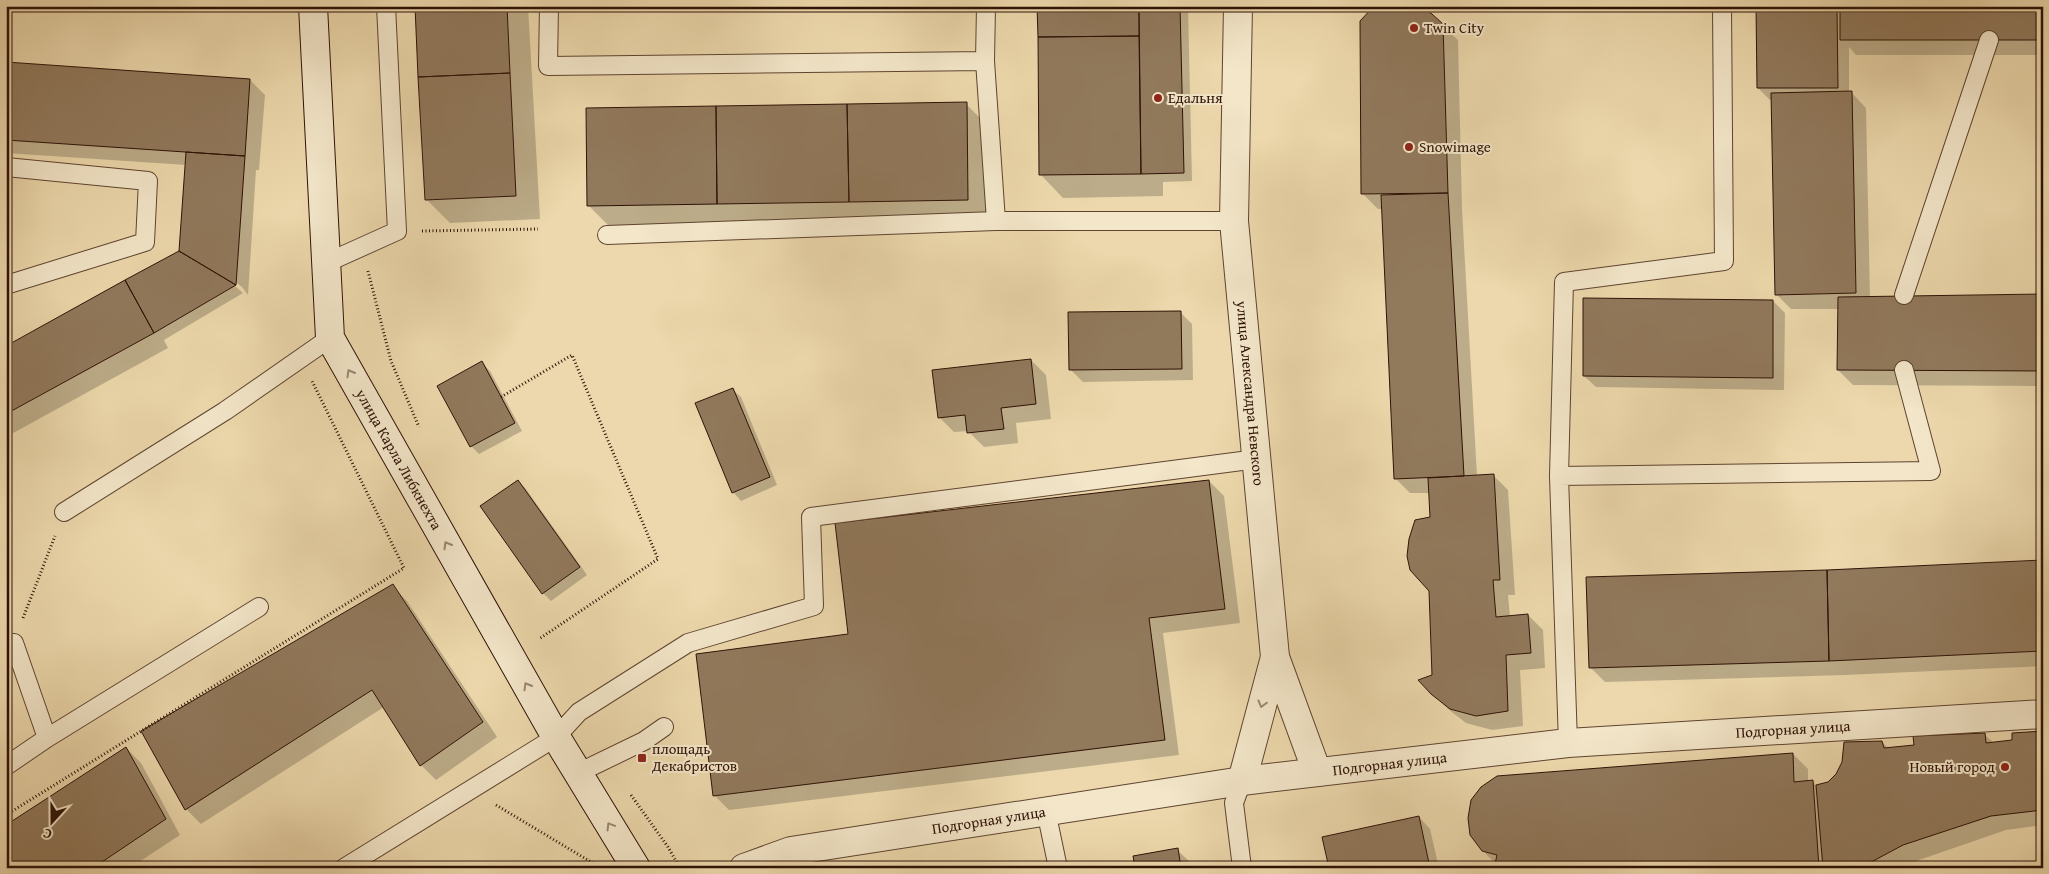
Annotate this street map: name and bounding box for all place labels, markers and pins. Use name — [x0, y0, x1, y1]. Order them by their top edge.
place label: Twin Сity — [1424, 17, 1485, 38]
marker: Twin Сity — [1408, 22, 1420, 34]
place label: Едальня — [1168, 87, 1223, 108]
marker: Едальня — [1152, 92, 1164, 104]
place label: Snowimage — [1419, 136, 1491, 157]
marker: Snowimage — [1403, 141, 1415, 153]
place label: площадь Декабристов — [651, 738, 737, 776]
marker: площадь Декабристов — [636, 752, 648, 764]
place label: Новый город — [1909, 756, 1995, 777]
marker: Новый город — [1999, 761, 2011, 773]

